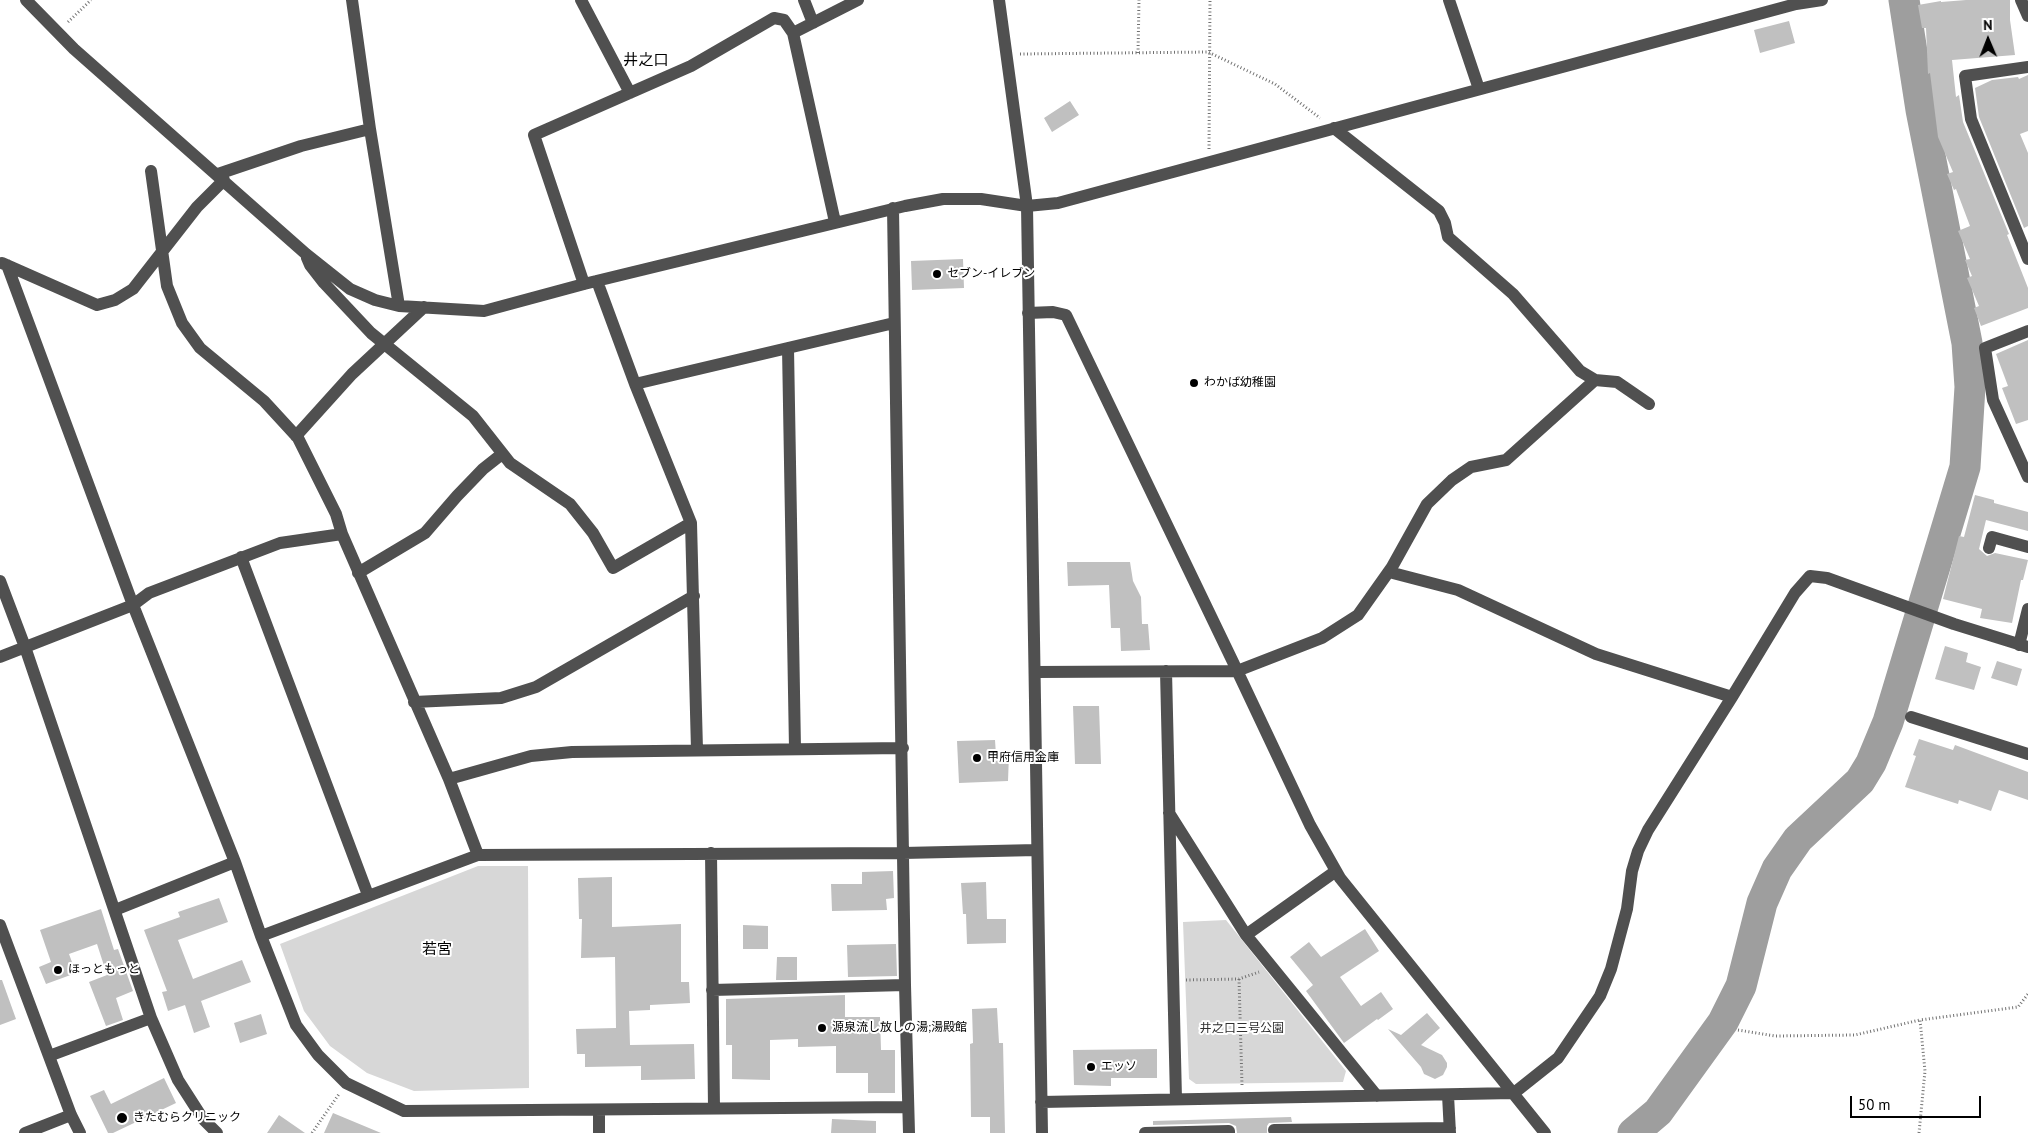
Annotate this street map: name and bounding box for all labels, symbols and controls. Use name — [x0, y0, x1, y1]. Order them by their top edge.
north arrow — [1963, 15, 2013, 65]
text: N — [1983, 16, 1992, 34]
district label: 井之口 — [624, 52, 668, 70]
place label: セブン-イレブン — [947, 267, 1035, 281]
marker: セブン-イレブン — [931, 268, 943, 280]
place label: わかば幼稚園 — [1204, 376, 1276, 390]
marker: わかば幼稚園 — [1188, 377, 1200, 389]
place label: 甲府信用金庫 — [987, 751, 1059, 765]
marker: 甲府信用金庫 — [971, 752, 983, 764]
district label: 若宮 — [422, 941, 452, 959]
place label: ほっともっと — [68, 963, 140, 977]
marker: ほっともっと — [52, 964, 64, 976]
place label: 源泉流し放しの湯;湯殿館 — [832, 1021, 967, 1035]
marker: 源泉流し放しの湯;湯殿館 — [816, 1022, 828, 1034]
park label: 井之口三号公園 — [1200, 1022, 1284, 1036]
place label: エッソ — [1101, 1060, 1137, 1074]
marker: エッソ — [1085, 1061, 1097, 1073]
scale bar — [1853, 1086, 1984, 1118]
text: 50 m — [1858, 1095, 1891, 1114]
marker: きたむらクリニック — [115, 1111, 129, 1125]
place label: きたむらクリニック — [133, 1111, 241, 1125]

